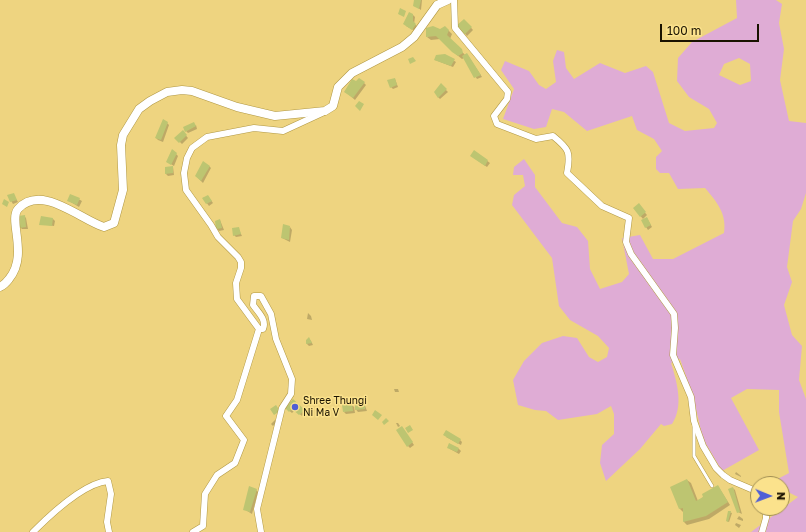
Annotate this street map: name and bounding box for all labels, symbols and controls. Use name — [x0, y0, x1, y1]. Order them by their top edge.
scale bar — [662, 16, 761, 42]
text: 100 m — [667, 23, 701, 38]
place label: Shree Thungi Ni Ma V — [303, 395, 367, 418]
marker: Shree Thungi Ni Ma V — [290, 402, 300, 412]
north arrow — [750, 476, 790, 516]
text: N — [775, 492, 788, 501]

